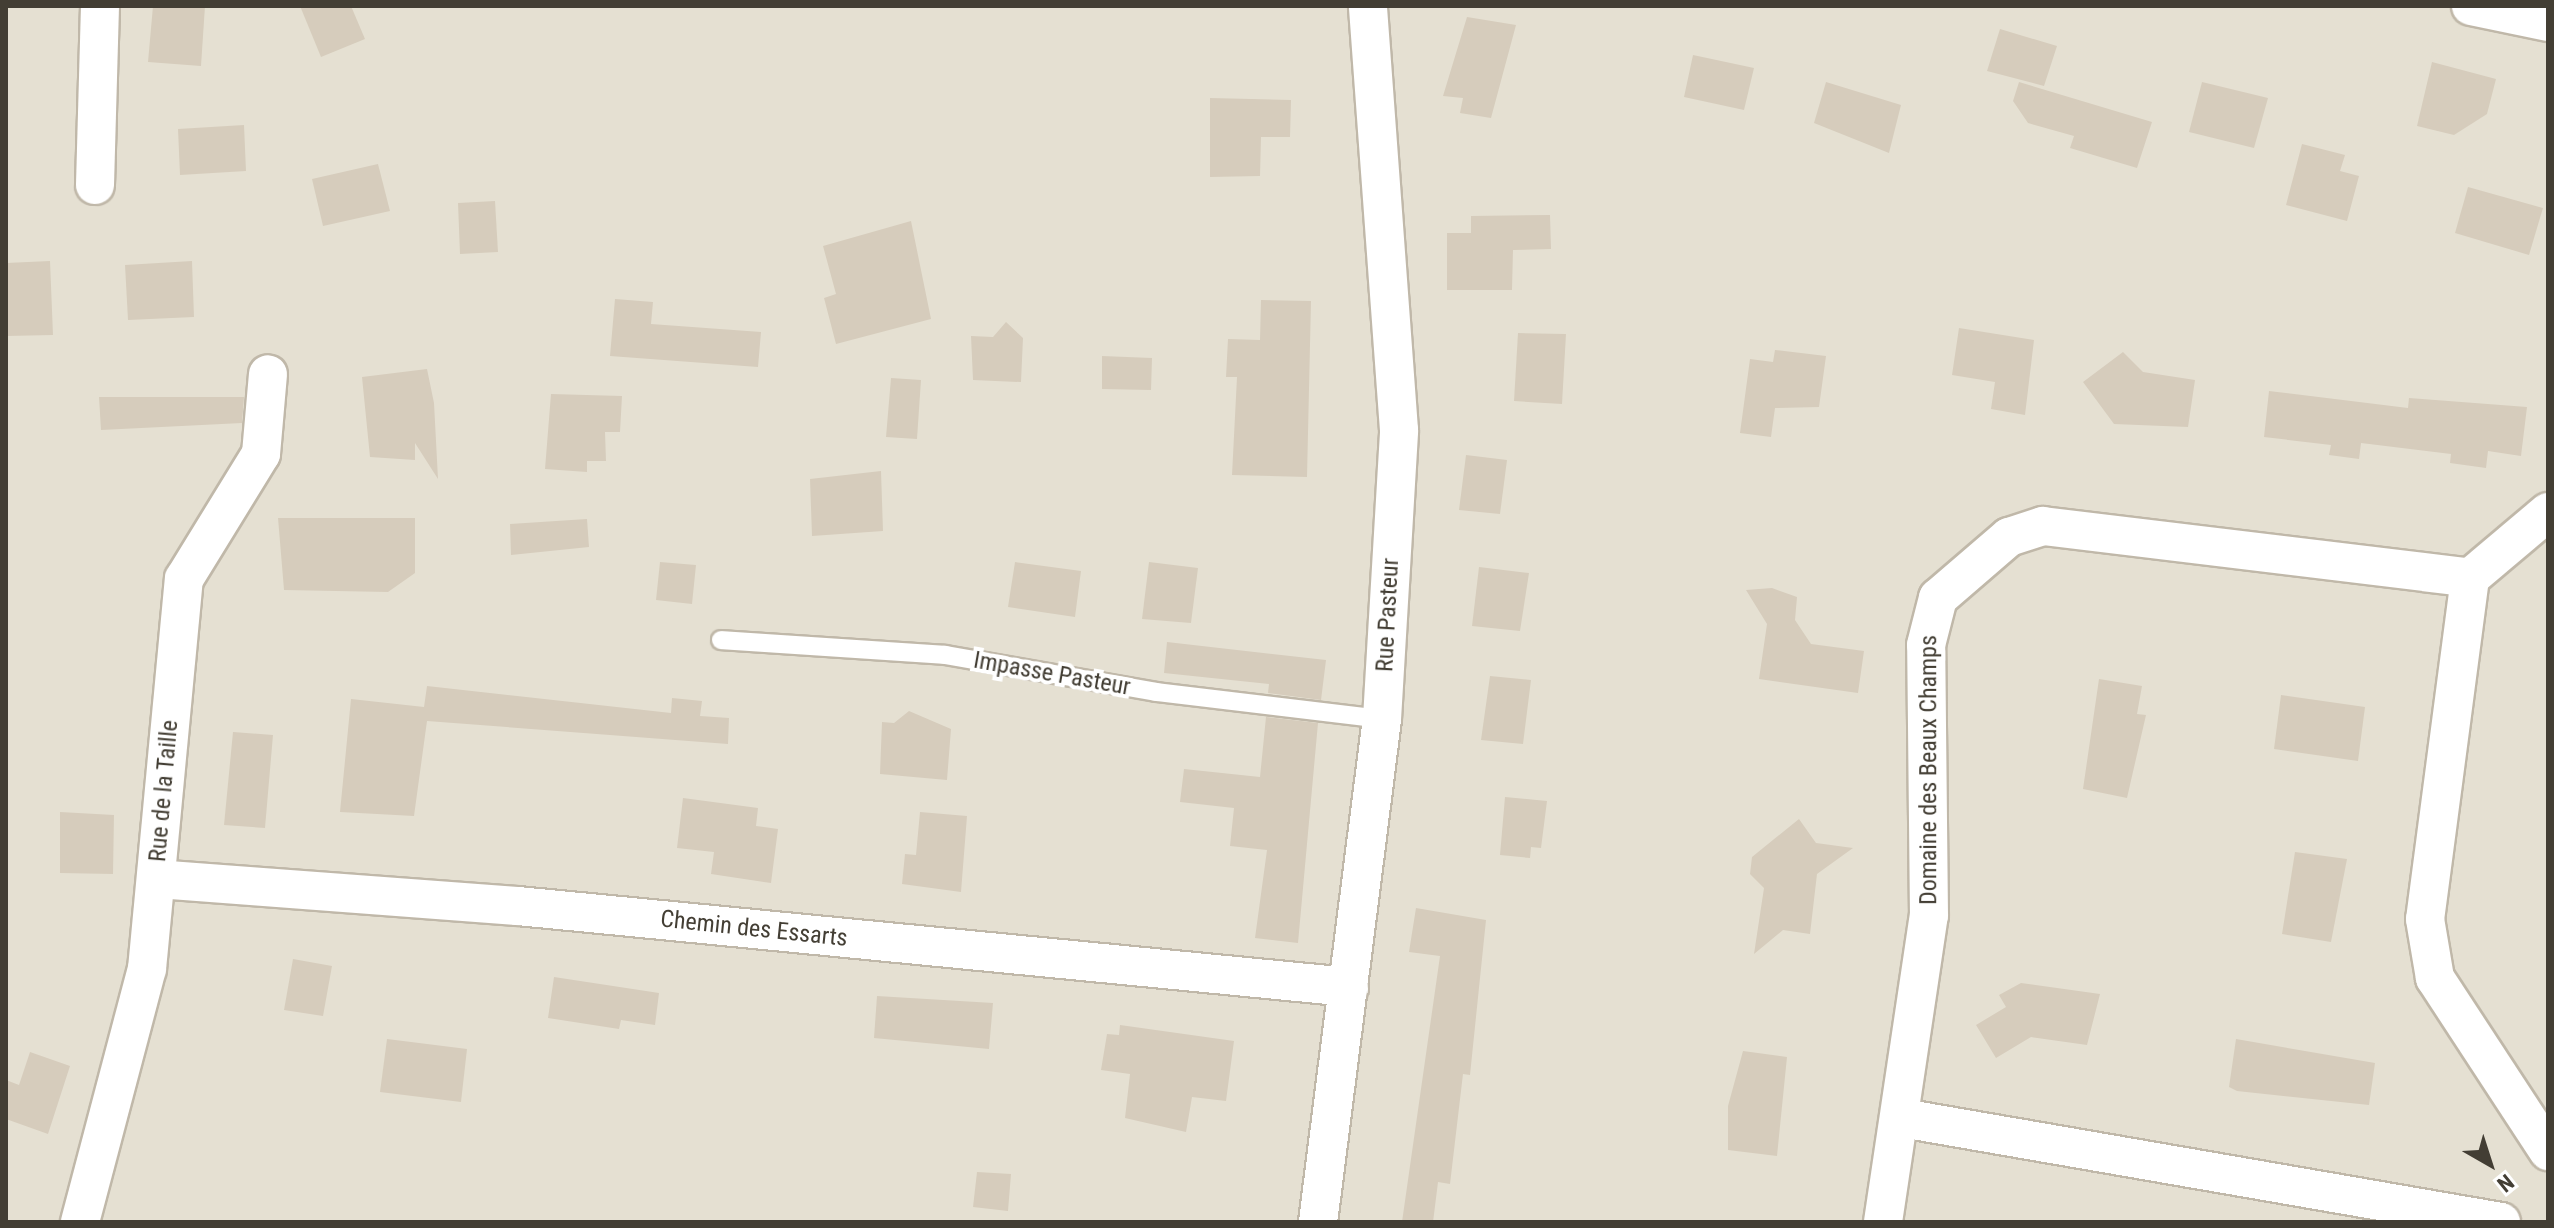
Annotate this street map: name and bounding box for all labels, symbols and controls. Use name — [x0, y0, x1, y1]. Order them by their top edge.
street label: Rue Pasteur — [1371, 557, 1405, 673]
street label: Domaine des Beaux Champs — [1915, 635, 1943, 905]
street label: Impasse Pasteur — [971, 646, 1133, 702]
street label: Rue de la Taille — [143, 719, 185, 863]
street label: Chemin des Essarts — [659, 905, 849, 953]
north arrow — [2450, 1124, 2530, 1204]
text: N — [2492, 1169, 2519, 1197]

